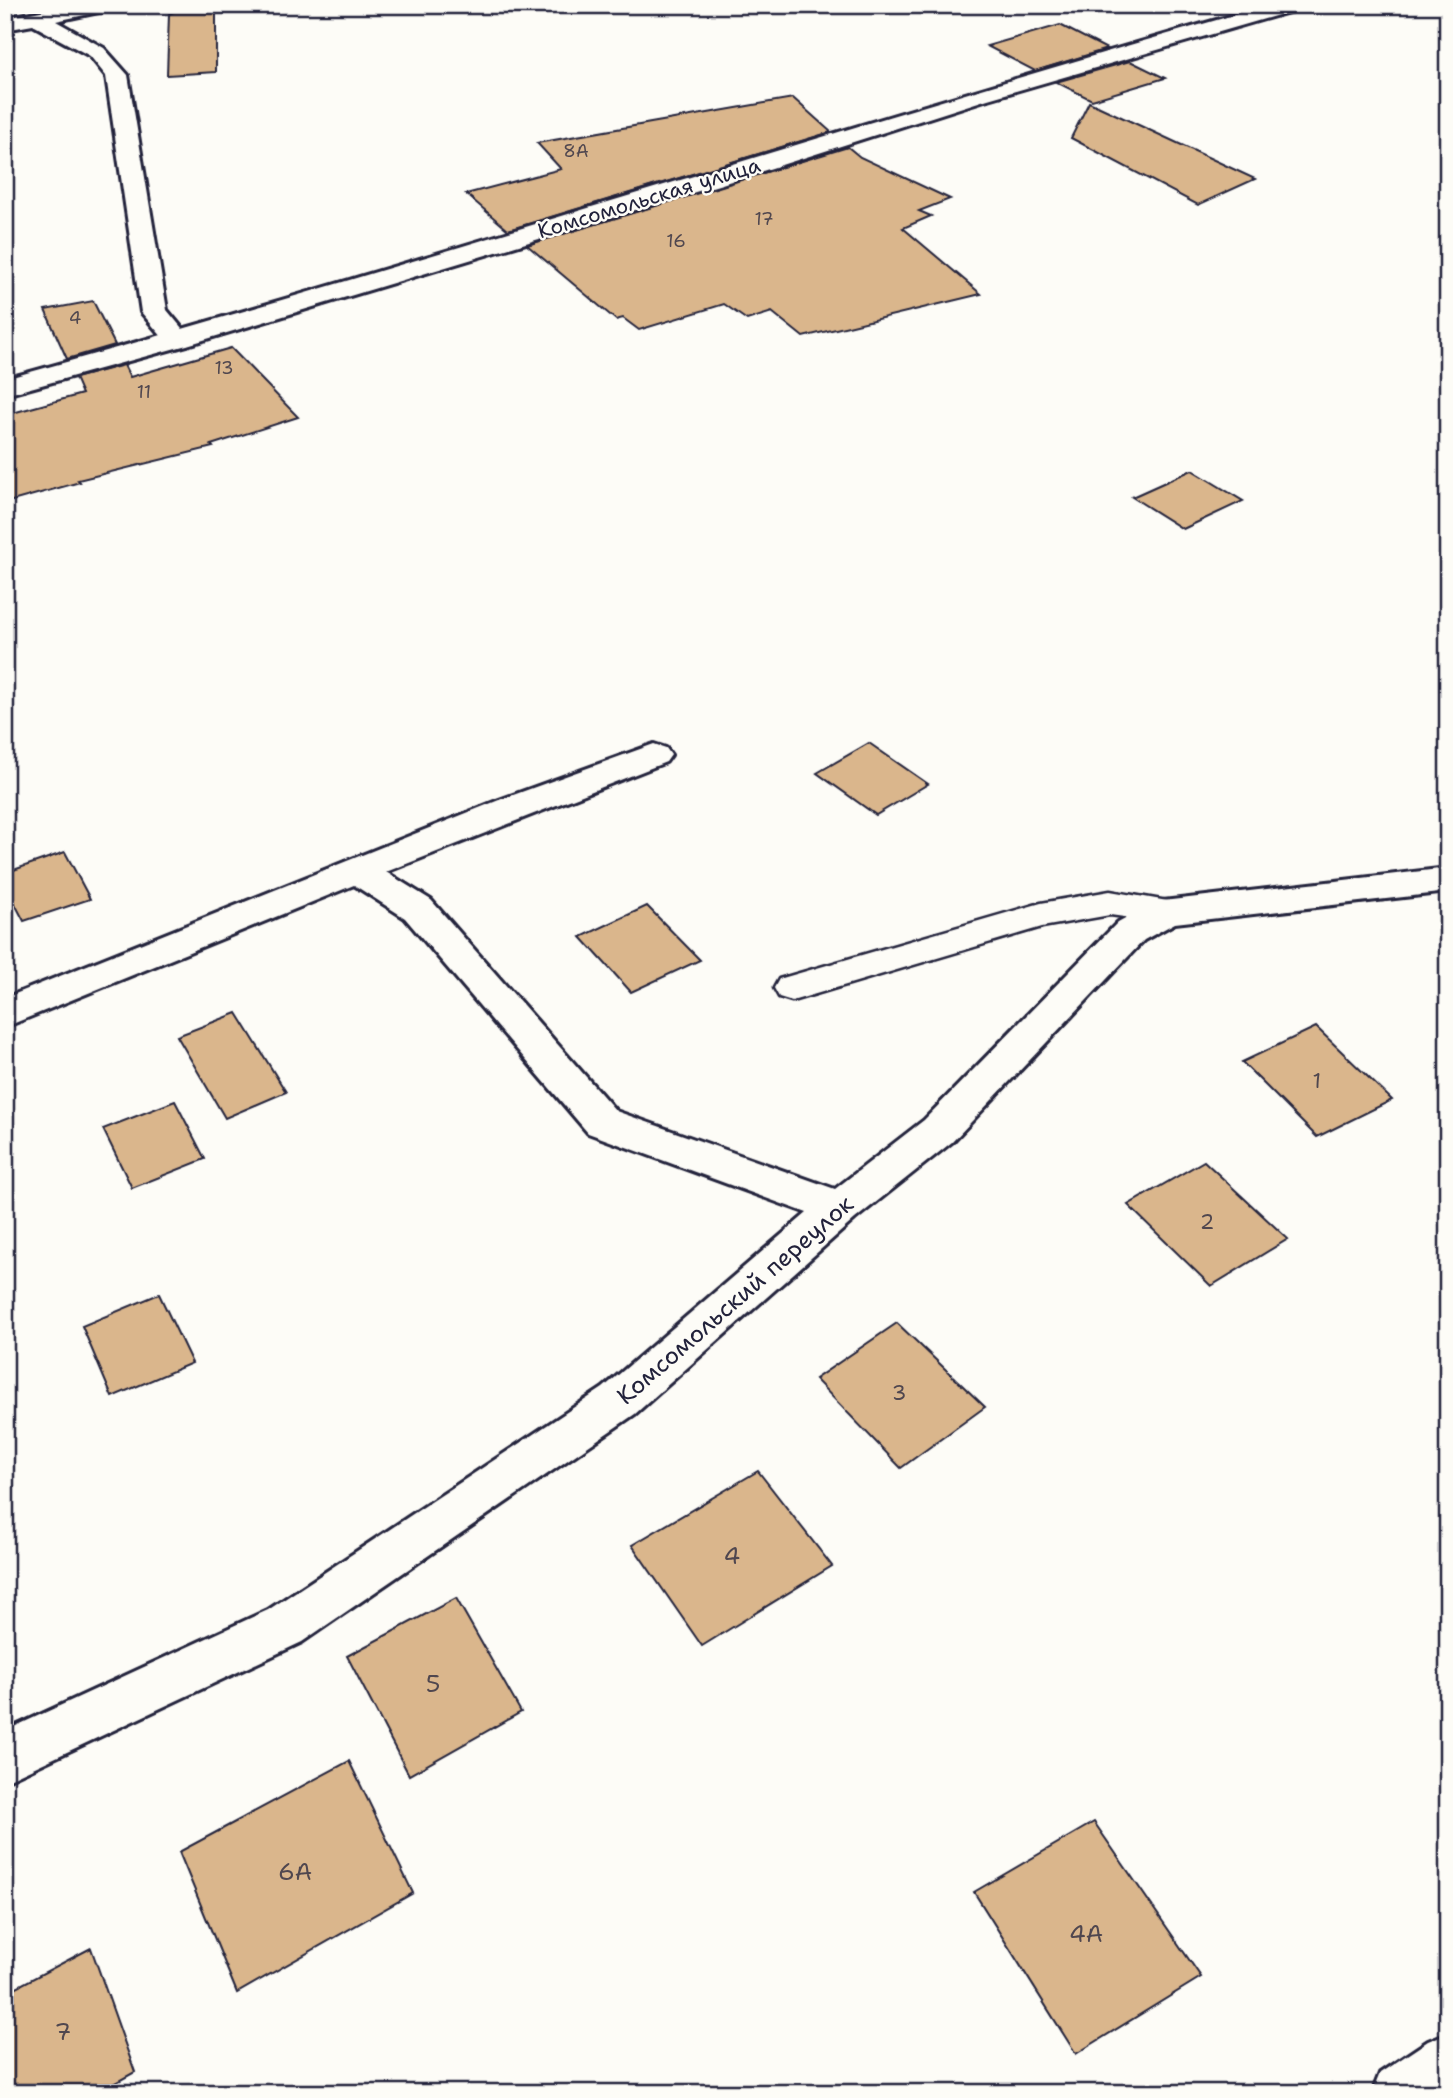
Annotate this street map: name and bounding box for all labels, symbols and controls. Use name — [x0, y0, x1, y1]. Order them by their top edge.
house number: 8А — [563, 139, 589, 163]
street label: Комсомольская улица — [534, 151, 764, 245]
house number: 17 — [754, 207, 774, 231]
house number: 16 — [666, 229, 686, 253]
house number: 4 — [69, 306, 81, 330]
house number: 13 — [214, 356, 234, 380]
house number: 11 — [137, 380, 151, 404]
house number: 1 — [1313, 1067, 1321, 1095]
street label: Комсомольский переулок — [610, 1188, 860, 1412]
house number: 2 — [1200, 1208, 1214, 1236]
house number: 3 — [892, 1379, 906, 1407]
house number: 4 — [724, 1540, 740, 1572]
house number: 5 — [426, 1668, 440, 1700]
house number: 6А — [278, 1856, 312, 1888]
house number: 4А — [1069, 1918, 1103, 1950]
house number: 7 — [55, 2016, 71, 2048]

